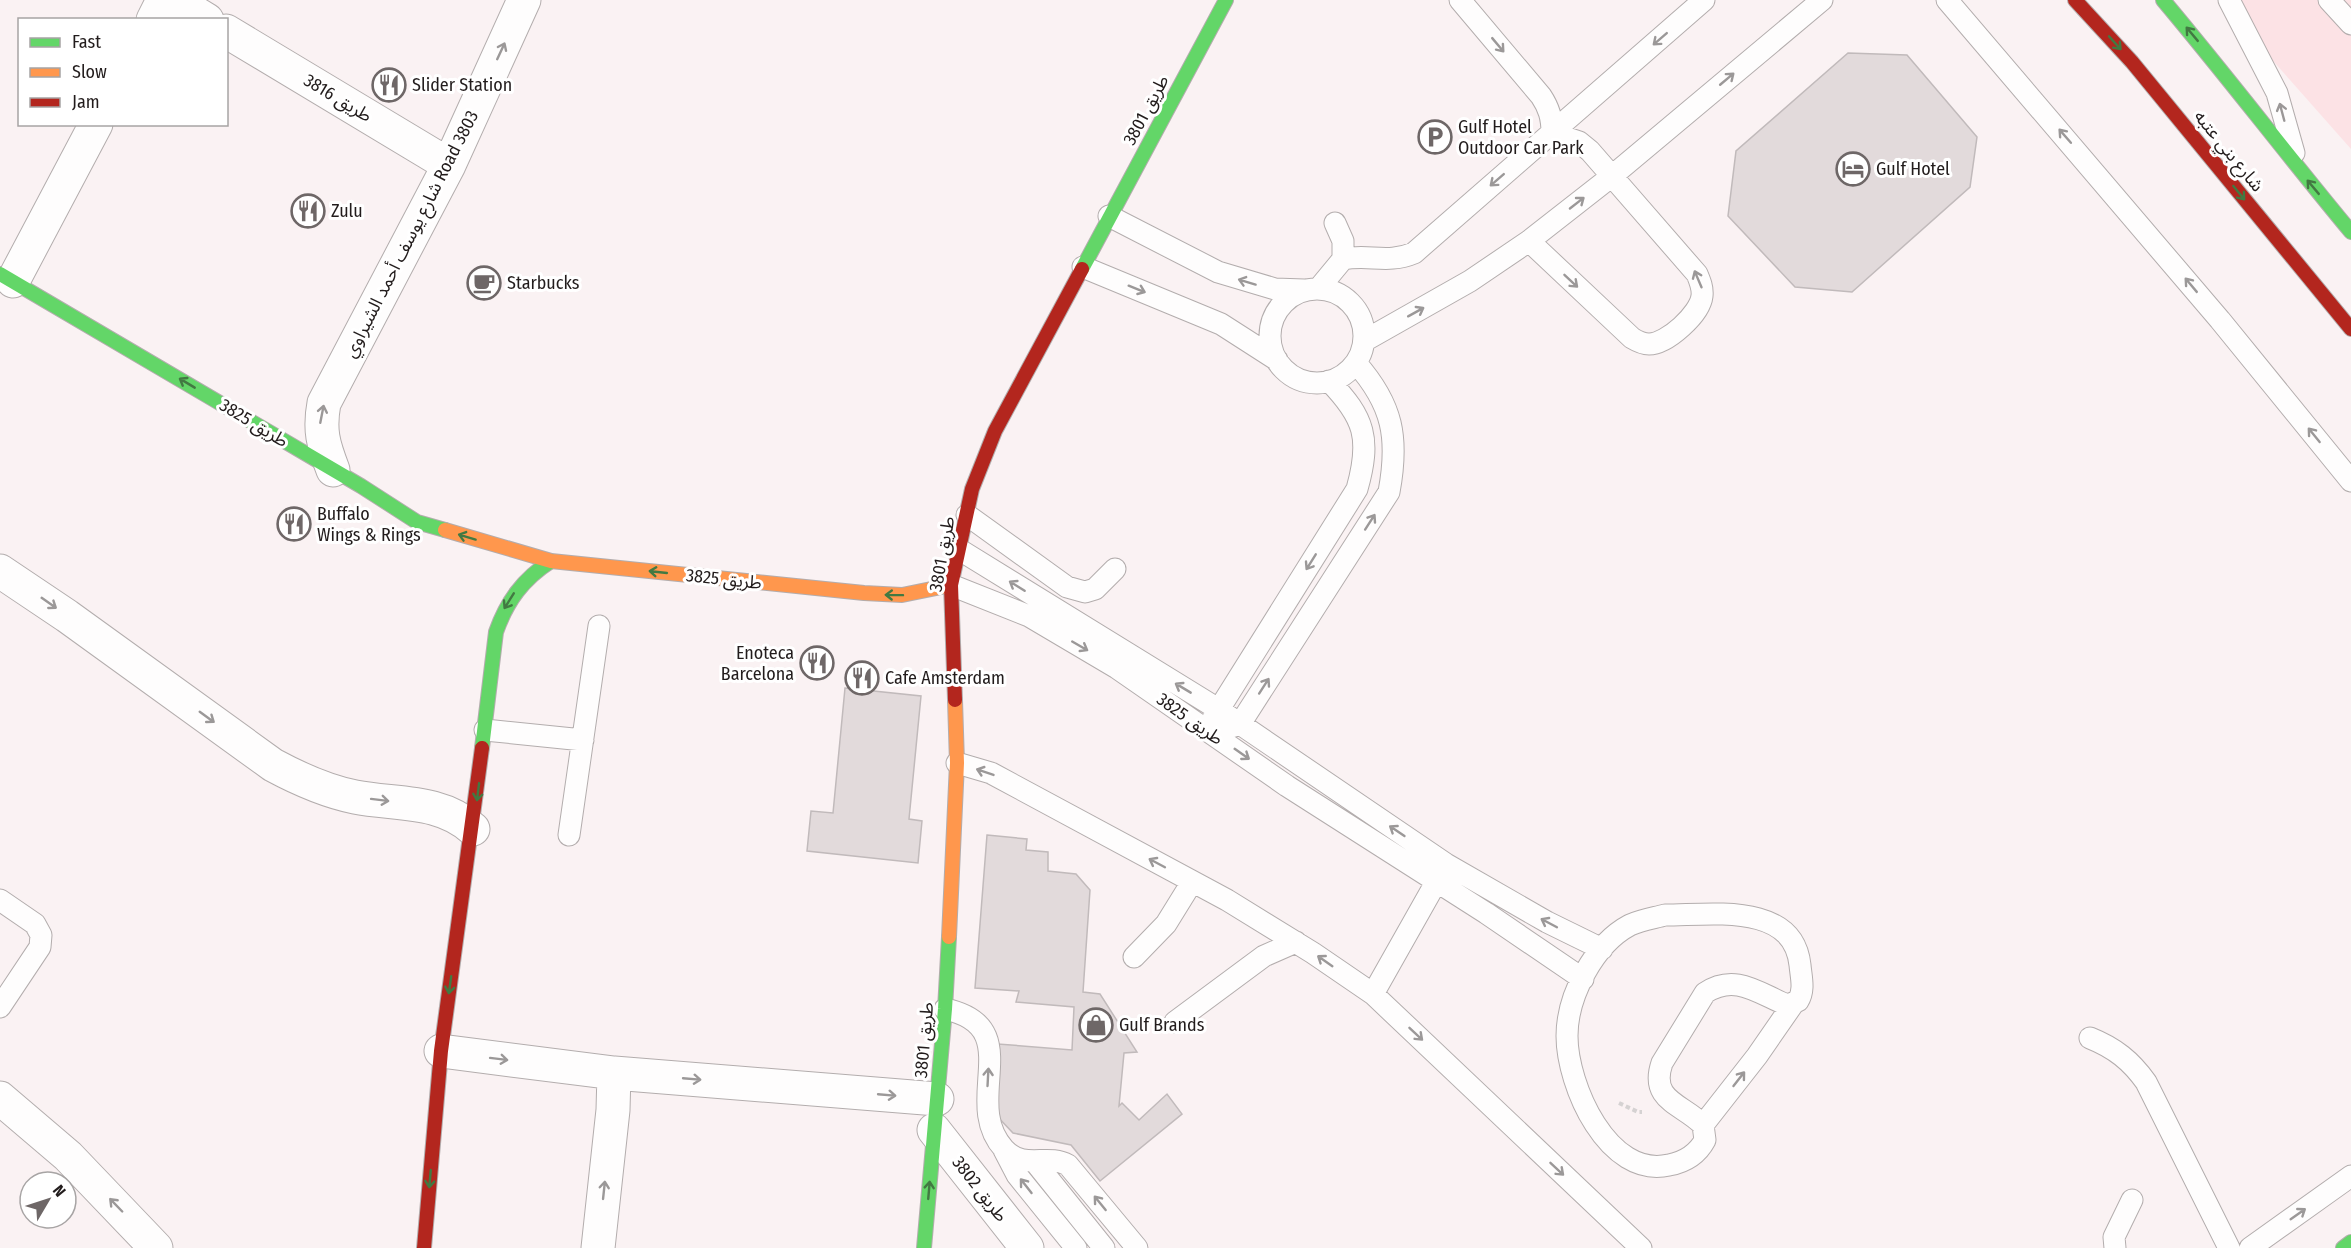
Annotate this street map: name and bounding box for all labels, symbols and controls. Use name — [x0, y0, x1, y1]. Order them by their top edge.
legend — [18, 18, 228, 126]
one-way arrow — [2185, 27, 2199, 42]
text: Fast — [72, 31, 101, 53]
one-way arrow — [1652, 32, 1668, 45]
one-way arrow — [2108, 35, 2122, 50]
one-way arrow — [1491, 37, 1504, 53]
one-way arrow — [496, 42, 507, 60]
text: Slow — [72, 61, 107, 83]
restaurant icon: Slider Station — [371, 67, 407, 103]
street label: طريق 3816 — [300, 69, 376, 127]
street label: طريق 3801 — [1118, 71, 1174, 149]
one-way arrow — [1719, 72, 1734, 86]
place label: Slider Station — [412, 74, 512, 96]
text: Jam — [72, 91, 100, 113]
one-way arrow — [2276, 103, 2288, 122]
street label: شارع بني عتبه — [2187, 106, 2269, 198]
street label: شارع يوسف أحمد الشيراوي Road 3803 — [339, 107, 486, 363]
place label: Gulf Hotel Outdoor Car Park — [1458, 116, 1584, 159]
parking icon: Gulf Hotel Outdoor Car Park — [1417, 119, 1453, 155]
one-way arrow — [2058, 129, 2072, 144]
hotel icon: Gulf Hotel — [1835, 151, 1871, 187]
place label: Gulf Hotel — [1876, 158, 1950, 180]
one-way arrow — [1489, 174, 1505, 187]
one-way arrow — [2307, 179, 2320, 195]
one-way arrow — [2233, 185, 2246, 201]
restaurant icon: Zulu — [290, 193, 326, 229]
one-way arrow — [1569, 197, 1585, 210]
place label: Zulu — [331, 200, 363, 222]
cafe icon: Starbucks — [466, 265, 502, 301]
one-way arrow — [1692, 271, 1703, 289]
place label: Starbucks — [507, 272, 580, 294]
one-way arrow — [1564, 274, 1579, 288]
one-way arrow — [1238, 276, 1257, 287]
one-way arrow — [2184, 277, 2197, 293]
one-way arrow — [1128, 284, 1146, 295]
one-way arrow — [1407, 306, 1424, 318]
one-way arrow — [179, 377, 196, 389]
street label: طريق 3825 — [216, 394, 292, 452]
one-way arrow — [317, 404, 328, 424]
one-way arrow — [2308, 427, 2321, 443]
place label: Buffalo Wings & Rings — [317, 503, 421, 546]
restaurant icon: Buffalo Wings & Rings — [276, 506, 312, 542]
one-way arrow — [1364, 514, 1376, 531]
street label: طريق 3801 — [925, 515, 959, 593]
one-way arrow — [458, 531, 477, 542]
one-way arrow — [1305, 553, 1318, 570]
street label: طريق 3825 — [685, 564, 763, 594]
one-way arrow — [649, 566, 668, 577]
one-way arrow — [1009, 579, 1026, 591]
one-way arrow — [884, 589, 904, 600]
one-way arrow — [503, 592, 515, 609]
one-way arrow — [40, 597, 57, 609]
one-way arrow — [1071, 640, 1088, 652]
place label: Enoteca Barcelona — [721, 642, 794, 685]
restaurant icon: Enoteca Barcelona — [799, 645, 835, 681]
restaurant icon: Cafe Amsterdam — [844, 660, 880, 696]
place label: Cafe Amsterdam — [885, 667, 1005, 689]
one-way arrow — [1259, 678, 1271, 695]
one-way arrow — [1175, 681, 1192, 693]
street label: طريق 3825 — [1153, 688, 1227, 750]
one-way arrow — [199, 711, 215, 723]
one-way arrow — [1233, 748, 1249, 760]
one-way arrow — [976, 766, 995, 777]
one-way arrow — [472, 781, 483, 801]
one-way arrow — [370, 795, 389, 806]
one-way arrow — [1390, 825, 1406, 837]
one-way arrow — [1149, 857, 1166, 869]
one-way arrow — [1541, 917, 1559, 928]
one-way arrow — [1318, 955, 1334, 967]
one-way arrow — [445, 974, 456, 994]
street label: طريق 3801 — [910, 1001, 938, 1079]
shop icon: Gulf Brands — [1078, 1007, 1114, 1043]
place label: Gulf Brands — [1119, 1014, 1205, 1036]
one-way arrow — [1409, 1027, 1424, 1041]
one-way arrow — [488, 1053, 508, 1064]
one-way arrow — [983, 1067, 994, 1087]
one-way arrow — [1732, 1071, 1745, 1087]
one-way arrow — [682, 1074, 702, 1085]
one-way arrow — [876, 1090, 896, 1101]
street label: طريق 3802 — [948, 1152, 1012, 1226]
one-way arrow — [1549, 1162, 1564, 1177]
one-way arrow — [424, 1168, 435, 1188]
north arrow — [18, 1170, 78, 1230]
one-way arrow — [1019, 1179, 1032, 1195]
one-way arrow — [599, 1180, 610, 1200]
one-way arrow — [924, 1180, 935, 1200]
text: N — [49, 1181, 70, 1201]
one-way arrow — [1094, 1195, 1107, 1211]
one-way arrow — [108, 1198, 123, 1213]
one-way arrow — [2289, 1208, 2305, 1220]

